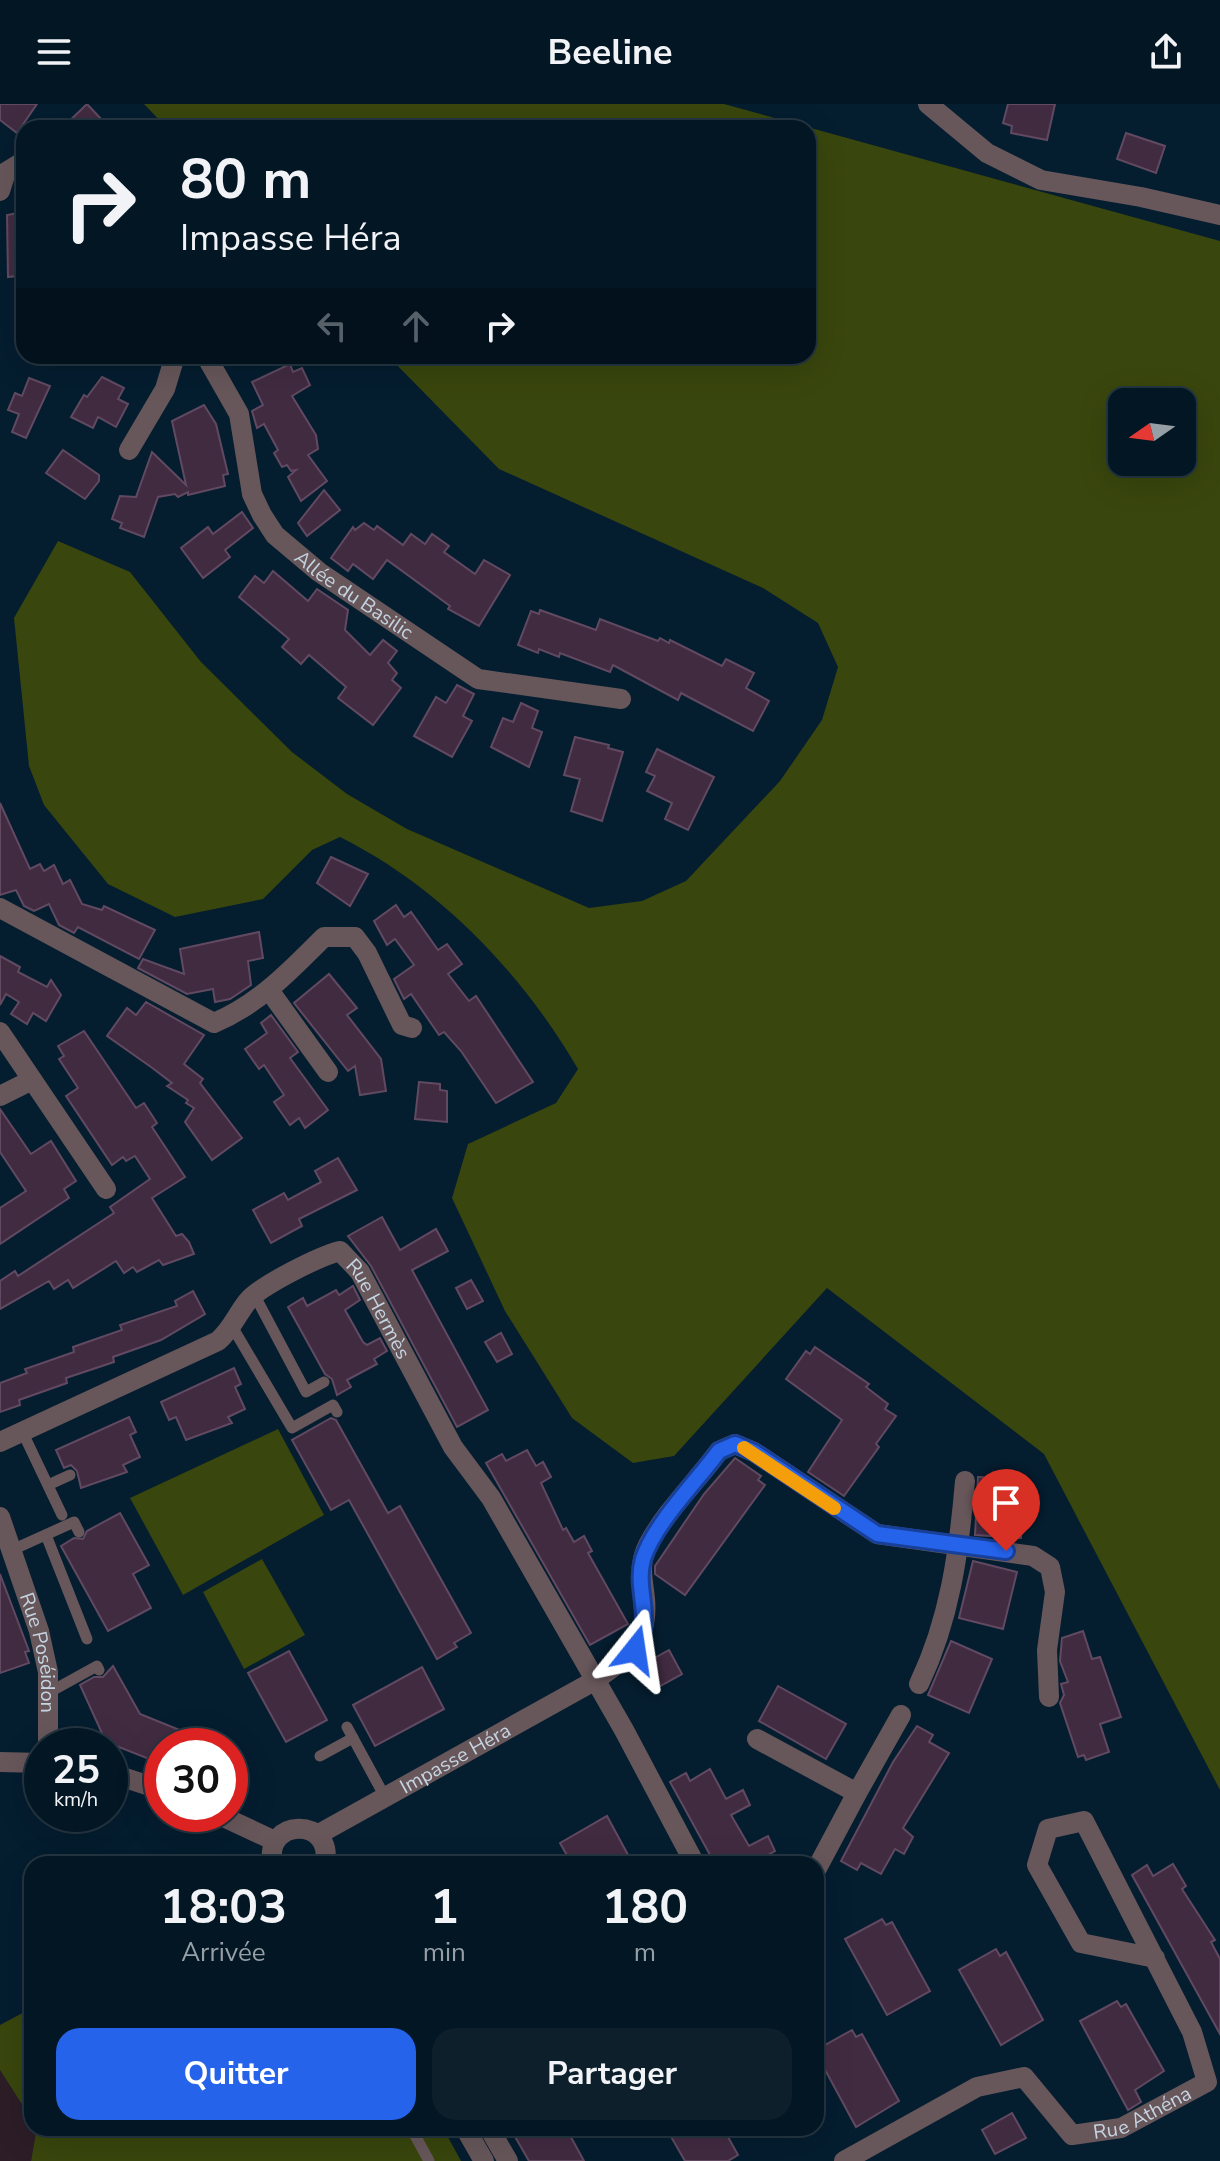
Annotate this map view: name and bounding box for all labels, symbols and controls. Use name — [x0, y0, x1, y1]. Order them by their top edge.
text: Beeline — [547, 28, 673, 77]
icon: menu — [32, 30, 76, 74]
icon: share — [1144, 30, 1188, 74]
text: 80 m — [180, 141, 311, 218]
icon: right — [48, 152, 152, 256]
text: Impasse Héra — [180, 214, 401, 263]
icon: left — [310, 304, 354, 348]
icon: ahead — [394, 304, 438, 348]
icon: right — [478, 304, 522, 348]
north arrow — [1108, 388, 1196, 476]
map controls — [1108, 388, 1196, 476]
street label: Allée du Basilic — [289, 544, 419, 645]
street label: Rue Hermès — [340, 1252, 417, 1364]
pin — [972, 1469, 1040, 1551]
icon: arrive — [984, 1481, 1028, 1525]
street label: Rue Poséidon — [13, 1589, 62, 1713]
position arrow — [593, 1608, 677, 1692]
street label: Impasse Héra — [395, 1717, 515, 1800]
speed limit sign: 30 — [144, 1728, 248, 1832]
text: 25 — [52, 1743, 100, 1797]
text: km/h — [54, 1786, 98, 1813]
text: 18:03 — [160, 1874, 287, 1940]
text: 1 — [430, 1874, 459, 1940]
text: 180 — [602, 1874, 688, 1940]
text: Arrivée — [181, 1935, 266, 1970]
text: min — [423, 1935, 466, 1970]
text: m — [634, 1935, 656, 1970]
button: Quitter — [56, 2028, 416, 2120]
button: Partager — [432, 2028, 792, 2120]
street label: Rue Athéna — [1091, 2079, 1196, 2145]

